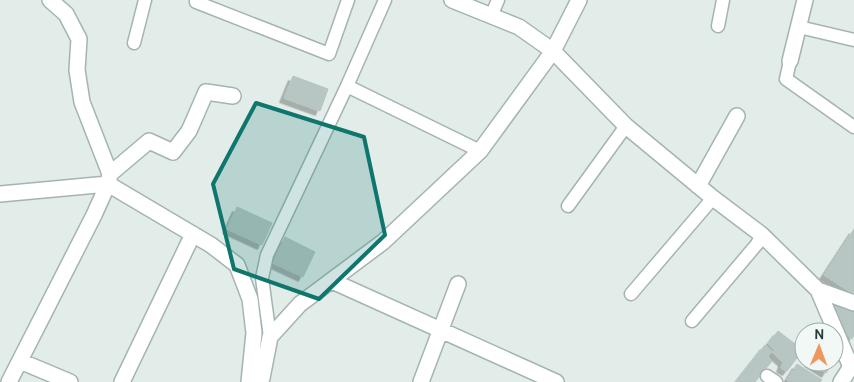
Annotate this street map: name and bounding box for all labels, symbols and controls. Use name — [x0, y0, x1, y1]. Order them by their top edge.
north arrow — [794, 322, 844, 372]
text: N — [814, 325, 824, 343]

